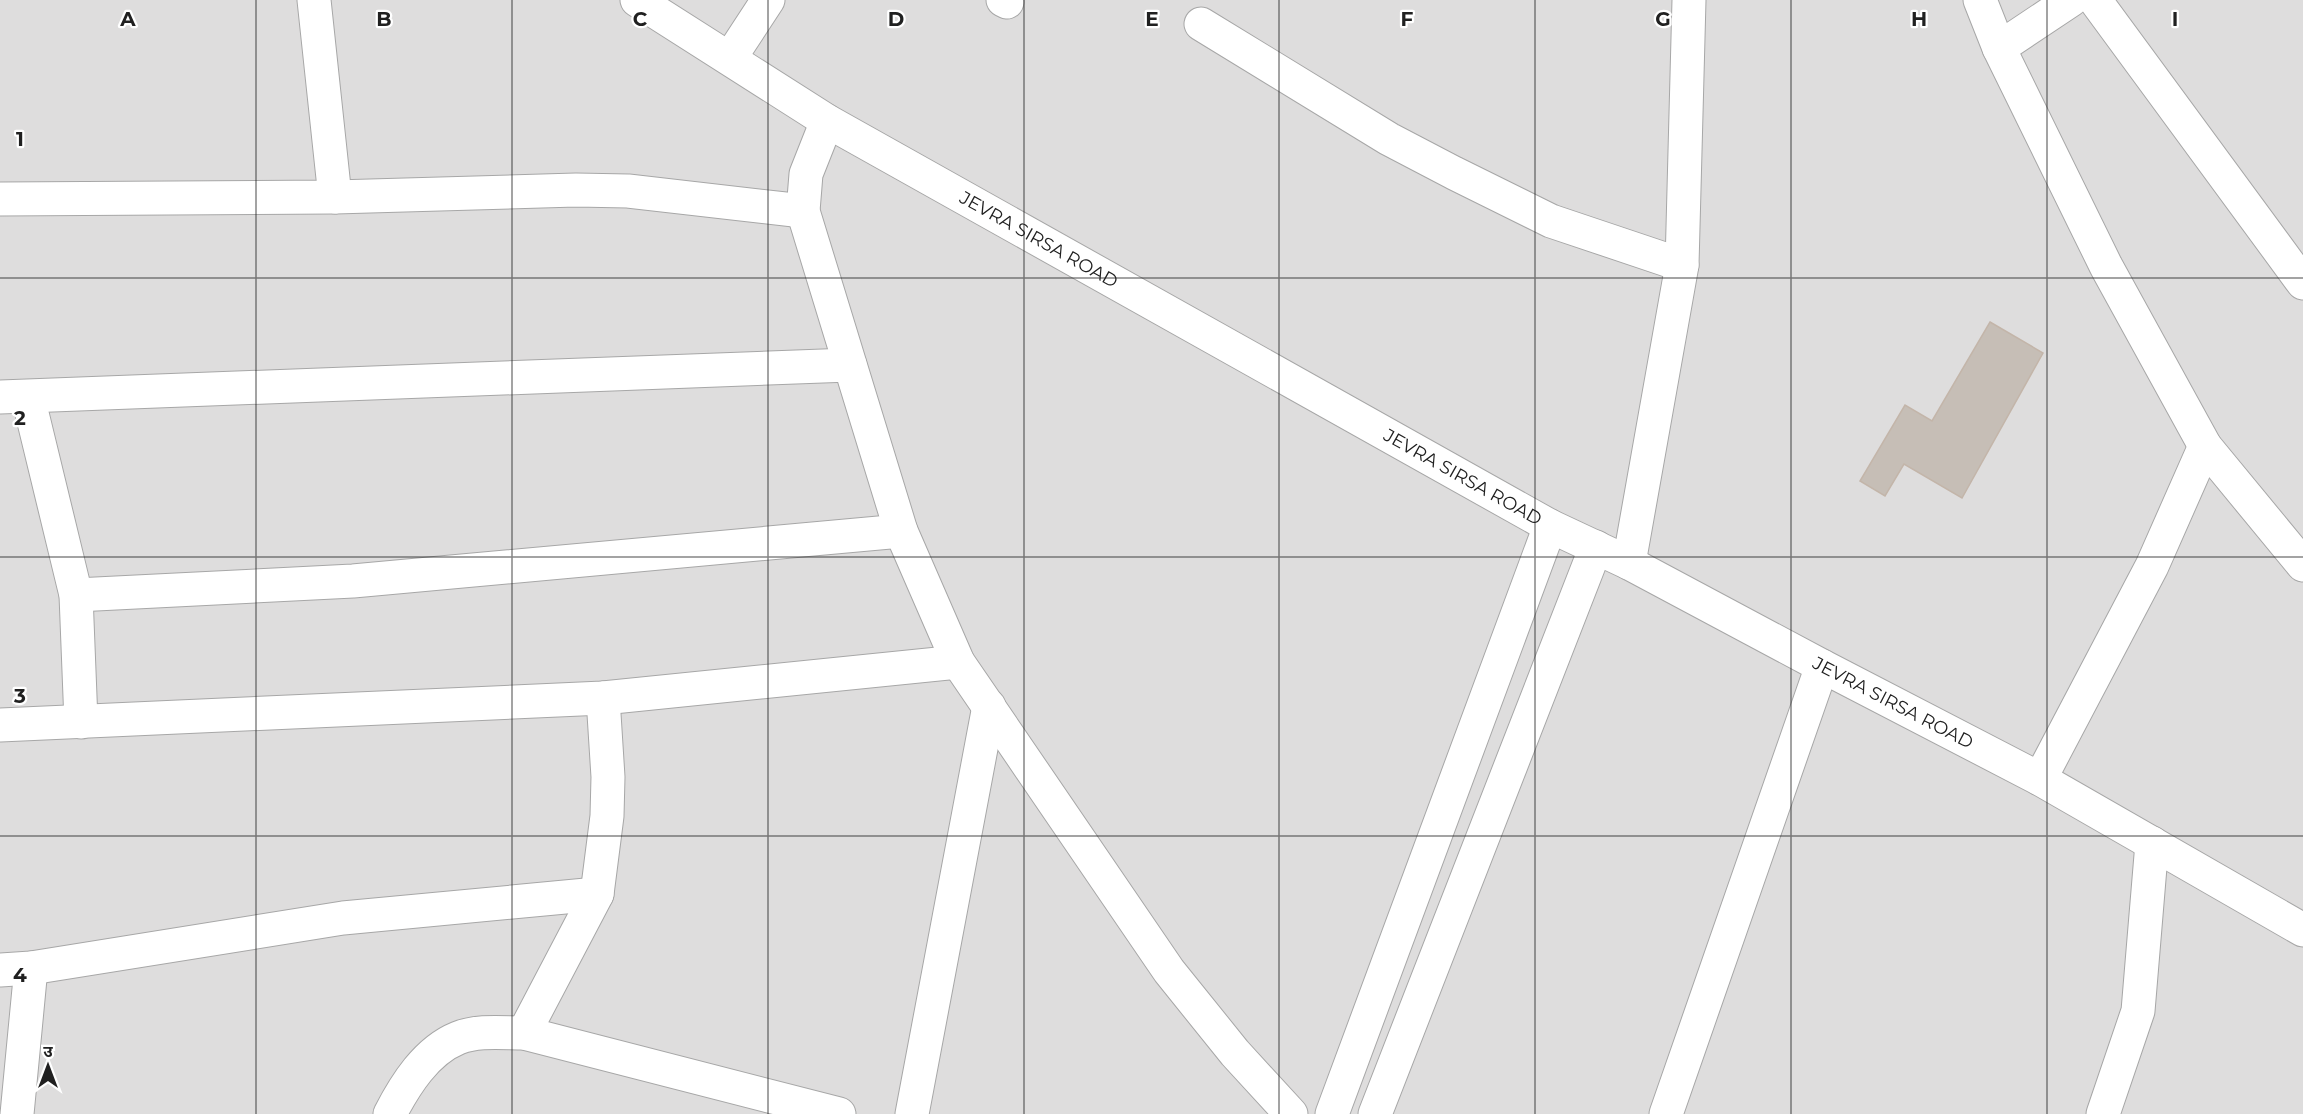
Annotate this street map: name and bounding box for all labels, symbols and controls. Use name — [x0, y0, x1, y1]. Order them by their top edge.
text: A — [119, 7, 136, 31]
text: B — [376, 7, 392, 31]
text: C — [633, 7, 648, 31]
text: D — [888, 7, 904, 31]
text: E — [1145, 7, 1159, 31]
text: F — [1401, 7, 1414, 31]
text: G — [1655, 7, 1671, 31]
text: H — [1911, 7, 1927, 31]
text: I — [2172, 7, 2178, 31]
text: 1 — [16, 127, 24, 151]
street label: JEVRA SIRSA ROAD — [955, 186, 1122, 293]
text: 2 — [14, 406, 26, 430]
street label: JEVRA SIRSA ROAD — [1379, 424, 1546, 530]
street label: JEVRA SIRSA ROAD — [1808, 652, 1977, 754]
text: 3 — [13, 684, 26, 708]
text: 4 — [13, 963, 27, 987]
north arrow — [18, 1036, 78, 1096]
text: उ — [43, 1042, 53, 1061]

